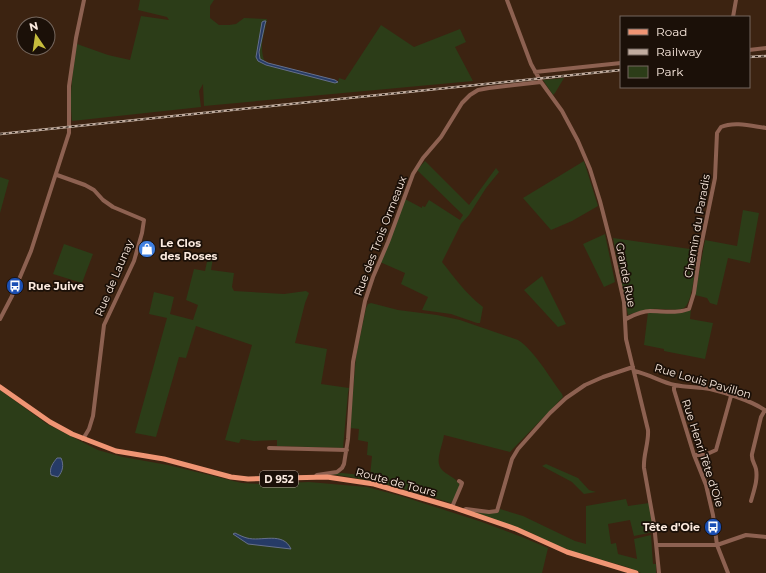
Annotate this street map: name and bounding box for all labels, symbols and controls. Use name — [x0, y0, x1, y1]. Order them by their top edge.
north arrow — [16, 16, 56, 56]
legend — [620, 16, 750, 88]
text: N — [28, 18, 40, 34]
text: Road — [656, 24, 687, 39]
text: Railway — [656, 44, 702, 59]
text: Park — [656, 64, 684, 79]
street label: Chemin du Paradis — [681, 172, 713, 279]
street label: Rue des Trois Ormeaux — [351, 174, 409, 298]
place label: Le Clos des Roses — [160, 236, 218, 263]
street label: Rue de Launay — [92, 238, 136, 318]
shop icon: Le Clos des Roses — [137, 239, 157, 259]
street label: Grande Rue — [613, 242, 639, 309]
bus stop icon: Rue Juive — [5, 276, 25, 296]
place label: Rue Juive — [28, 279, 84, 293]
street label: Rue Louis Pavillon — [653, 360, 753, 402]
street label: Rue Henri Tête d'Oie — [679, 397, 727, 509]
street label: Route de Tours — [354, 465, 438, 500]
road number: D 952 — [260, 471, 298, 487]
bus stop icon: Tête d'Oie — [703, 517, 723, 537]
place label: Tête d'Oie — [643, 520, 700, 534]

